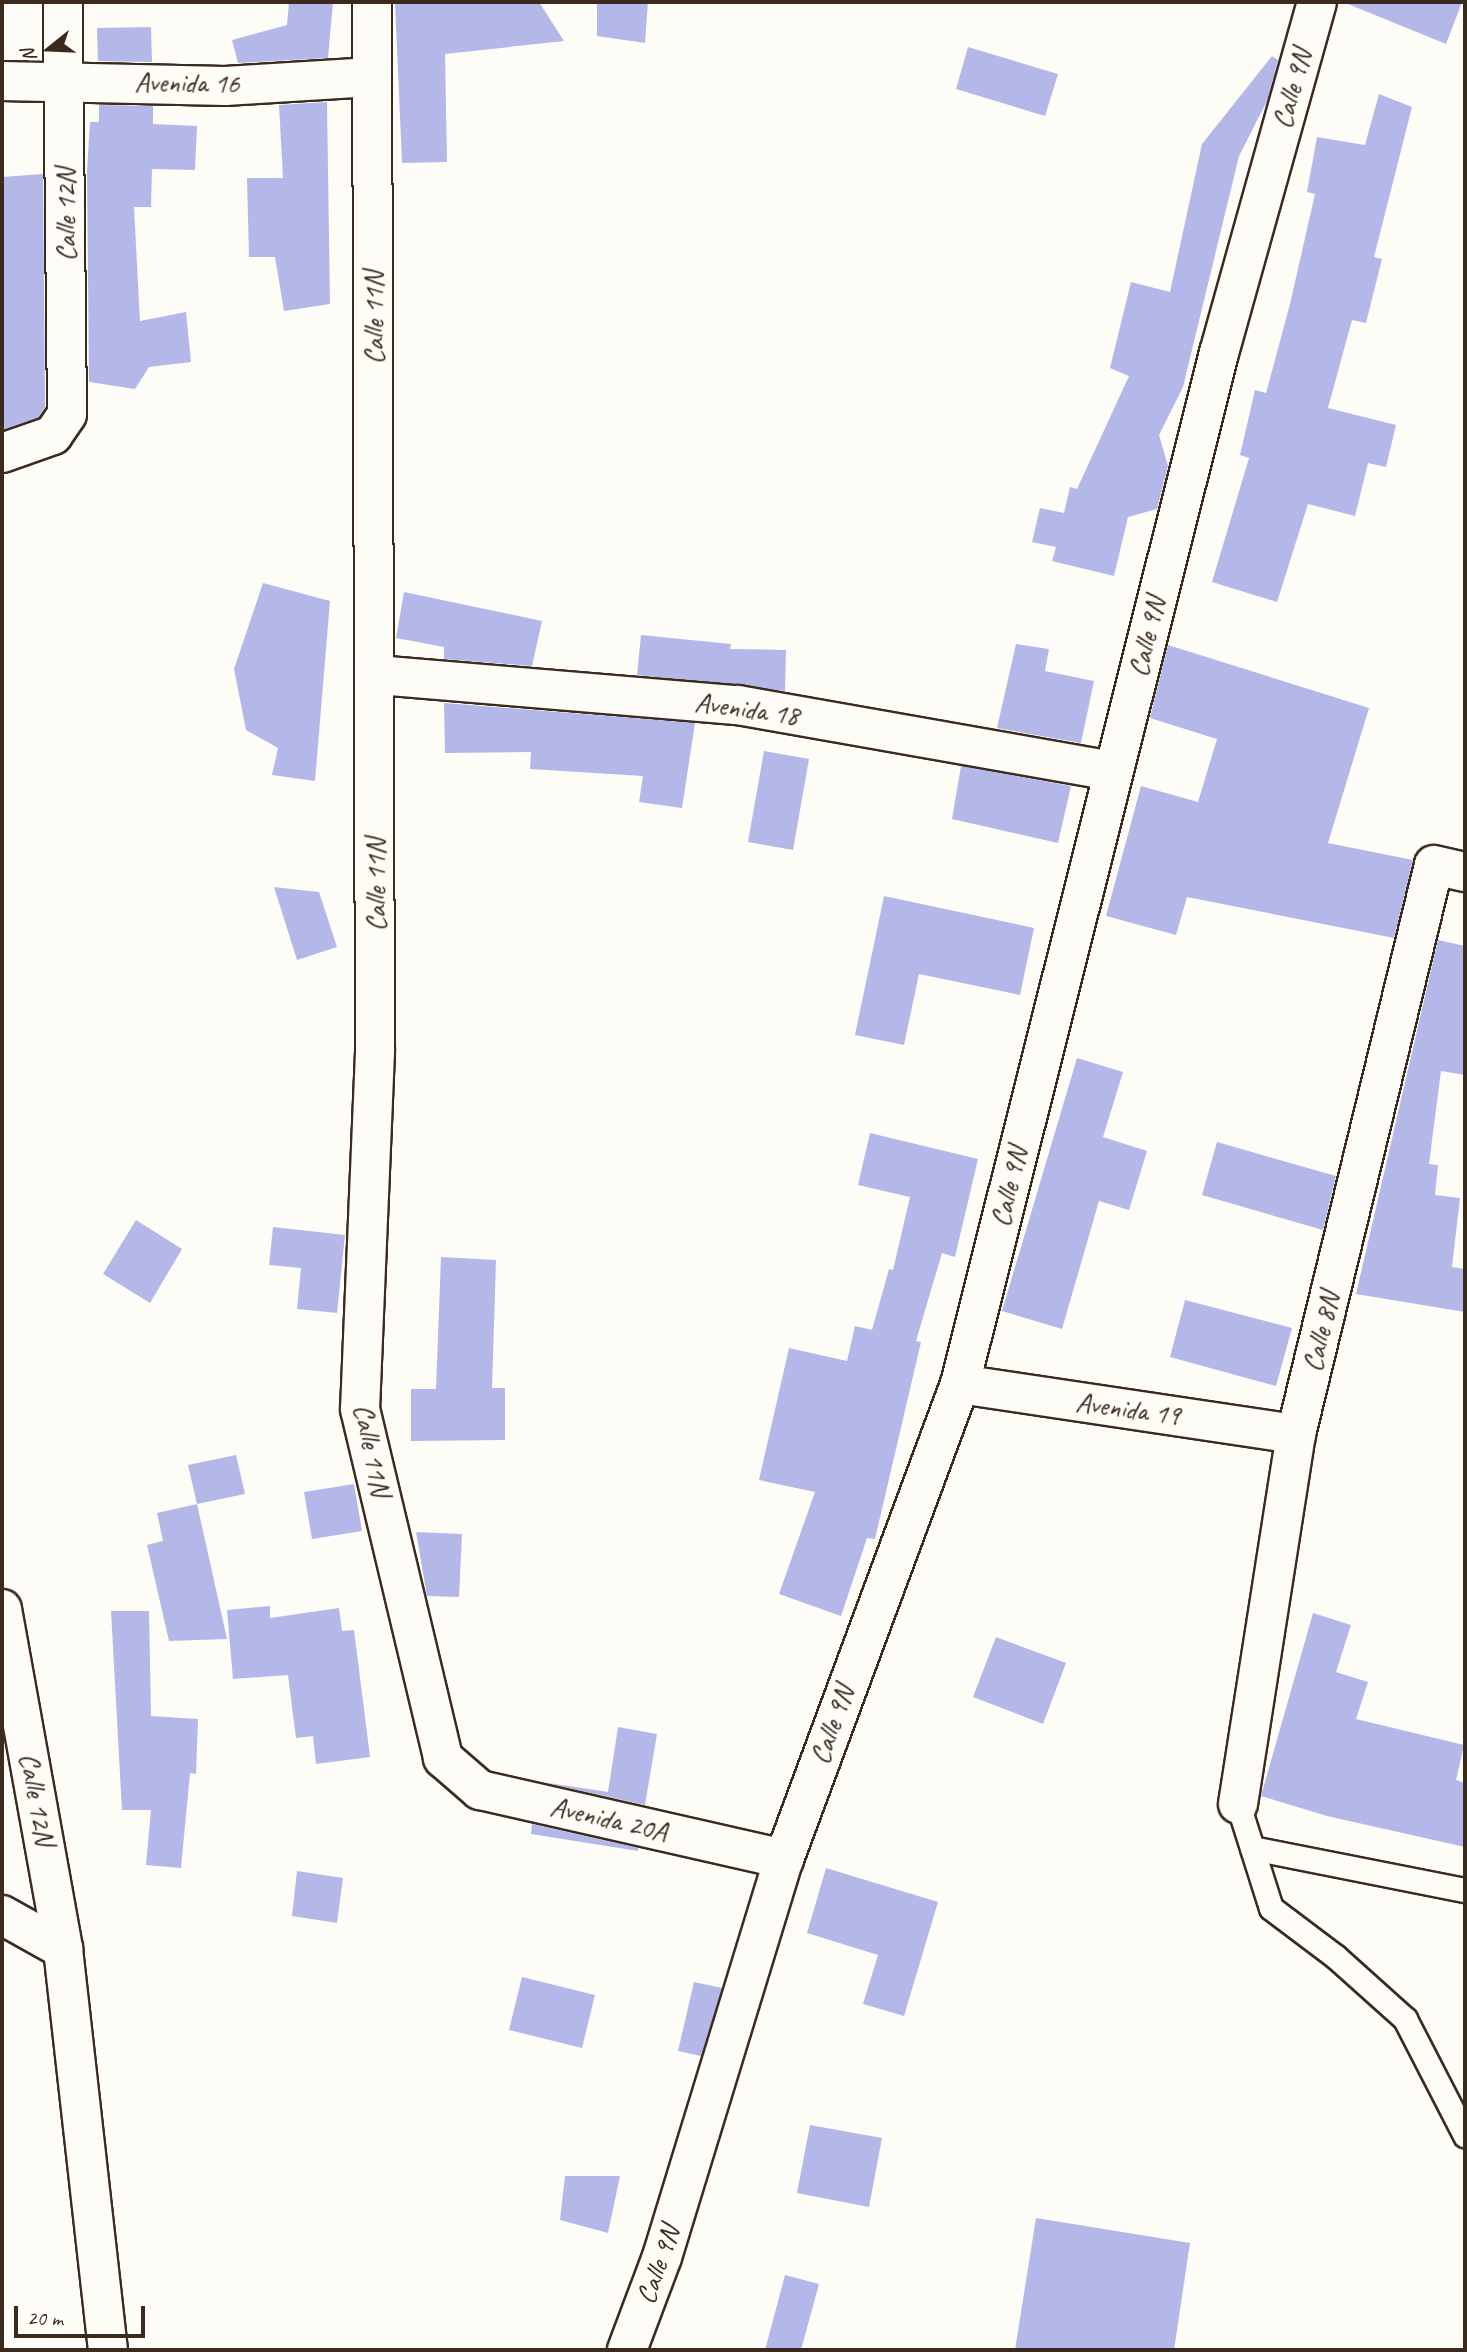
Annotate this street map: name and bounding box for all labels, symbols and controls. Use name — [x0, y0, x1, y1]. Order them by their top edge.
north arrow — [14, 14, 84, 84]
text: N — [16, 46, 42, 65]
street label: Calle 9N — [1265, 46, 1319, 132]
street label: Avenida 16 — [134, 65, 240, 101]
street label: Calle 12N — [49, 169, 83, 261]
street label: Calle 11N — [357, 272, 391, 364]
street label: Calle 9N — [1121, 594, 1173, 680]
street label: Avenida 18 — [693, 685, 801, 733]
street label: Calle 11N — [359, 839, 393, 931]
street label: Calle 9N — [983, 1144, 1035, 1230]
street label: Calle 8N — [1295, 1289, 1347, 1375]
street label: Avenida 19 — [1074, 1385, 1182, 1433]
street label: Calle 11N — [347, 1401, 397, 1499]
street label: Calle 9N — [803, 1682, 861, 1768]
street label: Calle 12N — [12, 1750, 62, 1848]
street label: Avenida 20A — [547, 1789, 671, 1849]
street label: Calle 9N — [629, 2222, 687, 2308]
scale bar — [18, 2292, 149, 2336]
text: 20 m — [27, 2305, 63, 2331]

